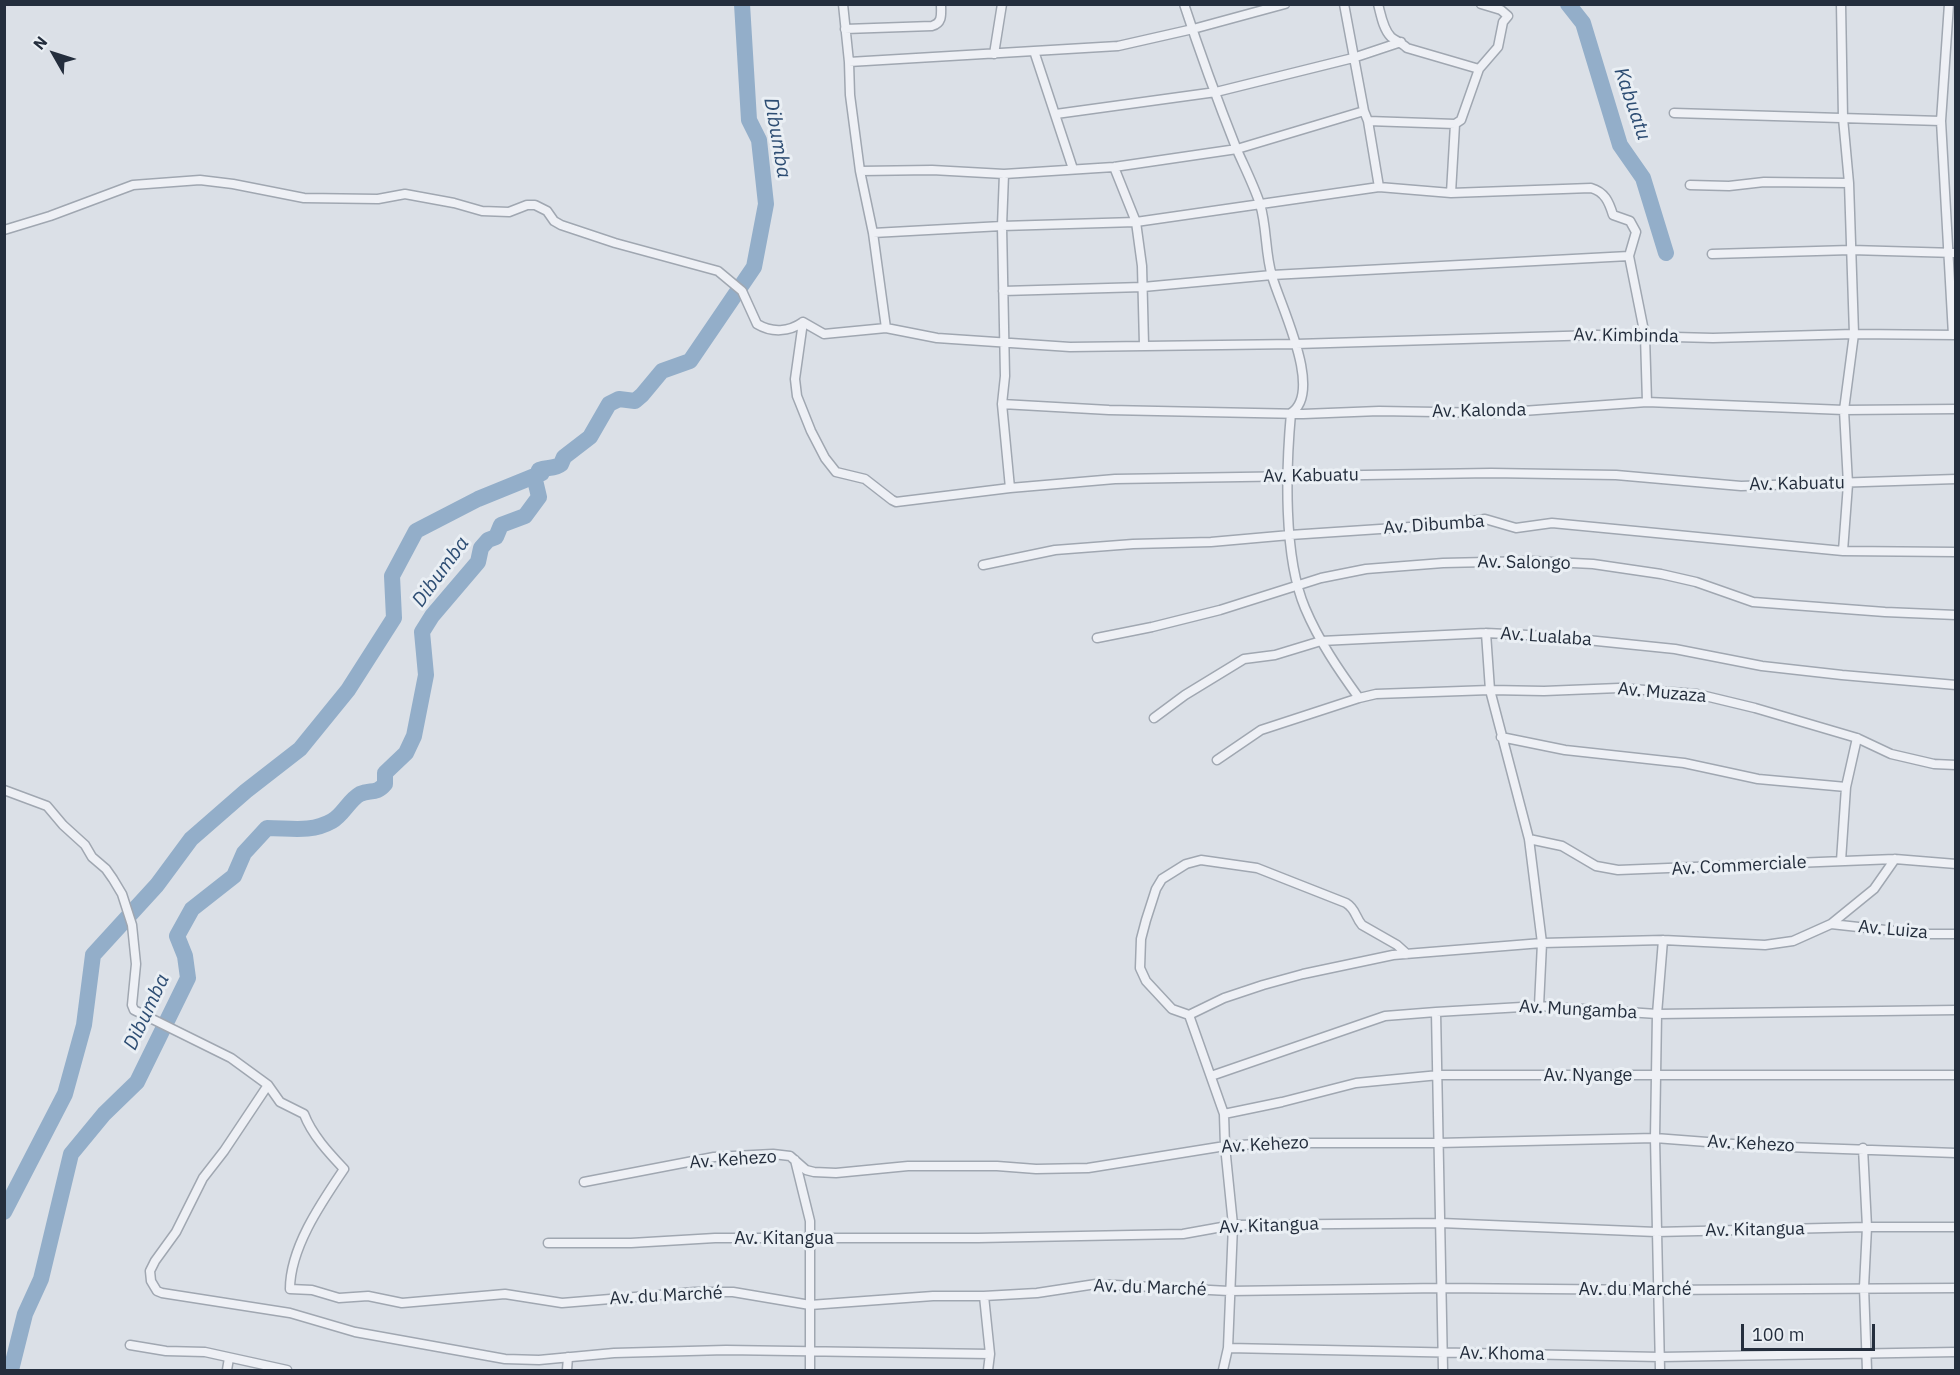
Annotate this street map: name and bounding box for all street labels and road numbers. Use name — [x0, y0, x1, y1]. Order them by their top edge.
street label: Av. Kimbinda — [1573, 324, 1679, 348]
street label: Av. Kalonda — [1432, 399, 1526, 423]
street label: Av. Kabuatu — [1263, 464, 1359, 488]
street label: Av. Kabuatu — [1749, 472, 1845, 496]
street label: Av. Dibumba — [1383, 511, 1485, 539]
street label: Av. Salongo — [1477, 551, 1571, 575]
street label: Av. Lualaba — [1500, 623, 1592, 651]
street label: Av. Muzaza — [1617, 678, 1707, 708]
street label: Av. Commerciale — [1671, 852, 1807, 880]
street label: Av. Luiza — [1857, 916, 1929, 944]
street label: Av. Mungamba — [1518, 996, 1638, 1024]
street label: Av. Nyange — [1544, 1065, 1632, 1087]
street label: Av. Kehezo — [1707, 1131, 1795, 1157]
street label: Av. Kehezo — [1221, 1132, 1309, 1158]
street label: Av. Kehezo — [689, 1146, 777, 1174]
street label: Av. Kitangua — [1219, 1213, 1319, 1239]
street label: Av. Kitangua — [1705, 1218, 1805, 1242]
street label: Av. Kitangua — [734, 1228, 834, 1250]
street label: Av. du Marché — [1093, 1275, 1207, 1301]
street label: Av. du Marché — [1578, 1279, 1692, 1301]
street label: Av. du Marché — [609, 1282, 723, 1310]
street label: Av. Khoma — [1459, 1342, 1545, 1366]

